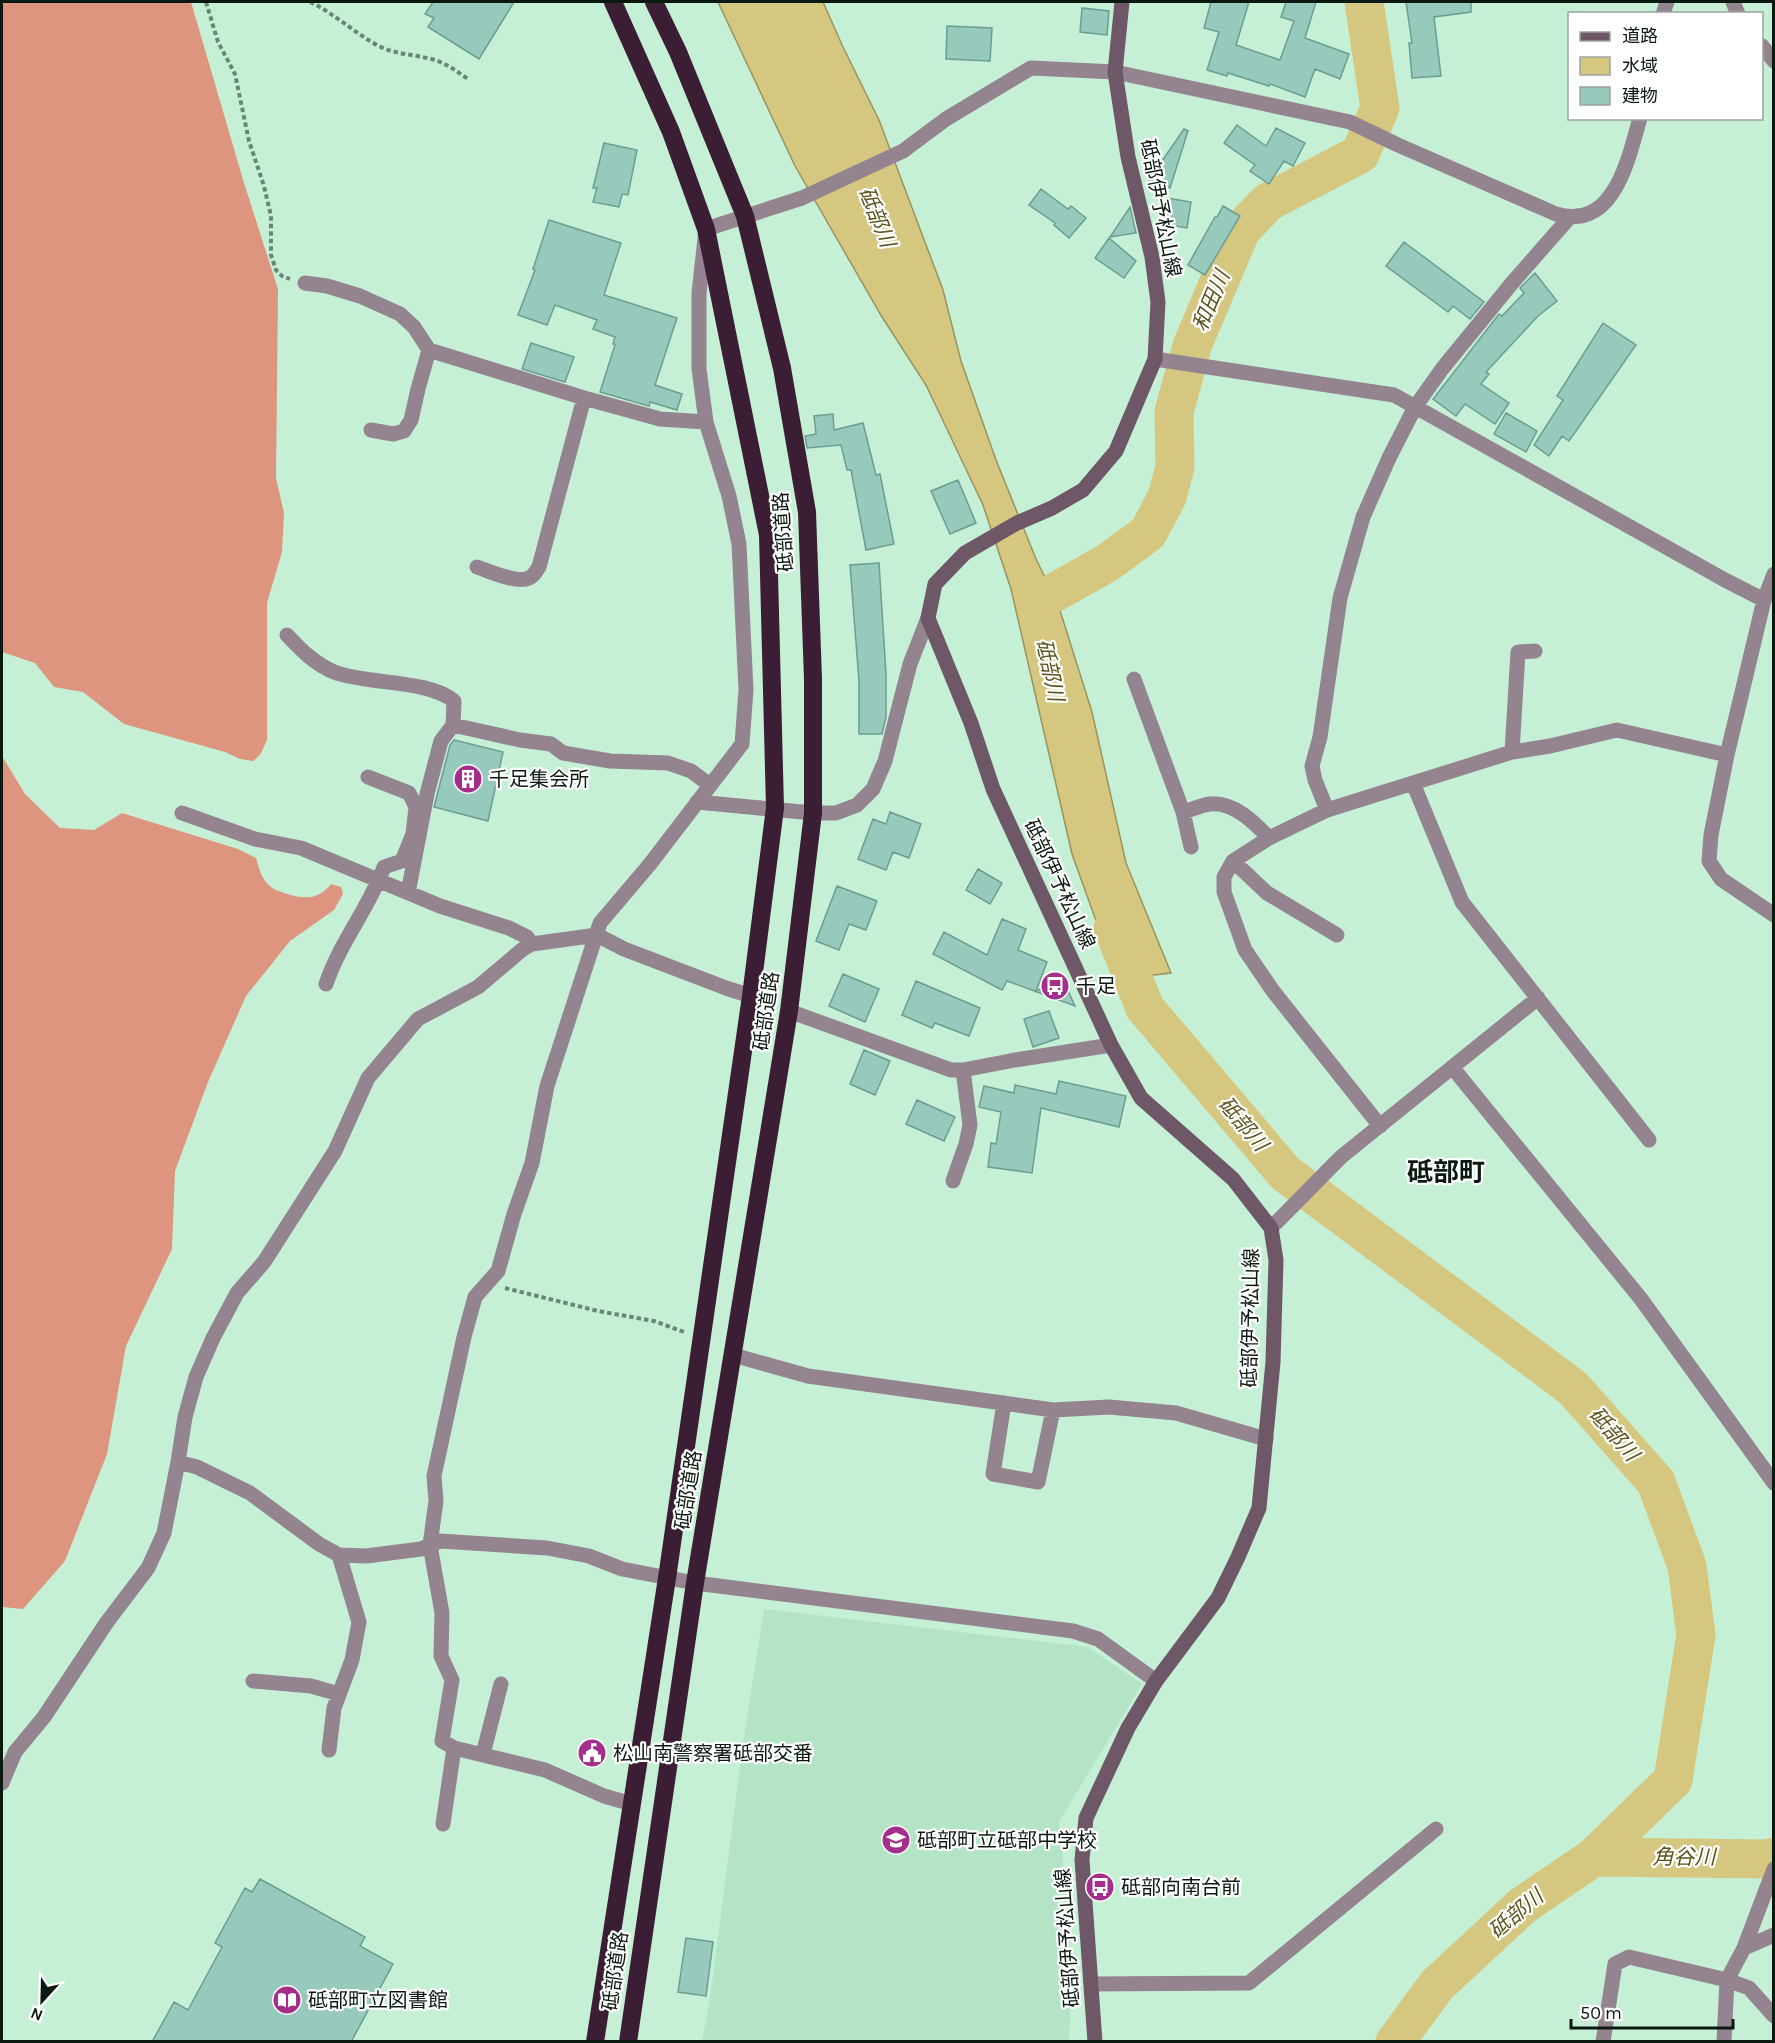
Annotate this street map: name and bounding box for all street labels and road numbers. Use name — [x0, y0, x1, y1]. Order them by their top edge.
street label: 砥部伊予松山線 — [1136, 137, 1185, 279]
street label: 砥部道路 — [769, 491, 798, 573]
street label: 砥部伊予松山線 — [1020, 816, 1100, 953]
street label: 砥部道路 — [750, 970, 783, 1052]
street label: 砥部伊予松山線 — [1238, 1248, 1263, 1388]
street label: 砥部道路 — [671, 1449, 706, 1531]
street label: 砥部伊予松山線 — [1051, 1867, 1084, 2009]
street label: 砥部道路 — [599, 1930, 632, 2012]

